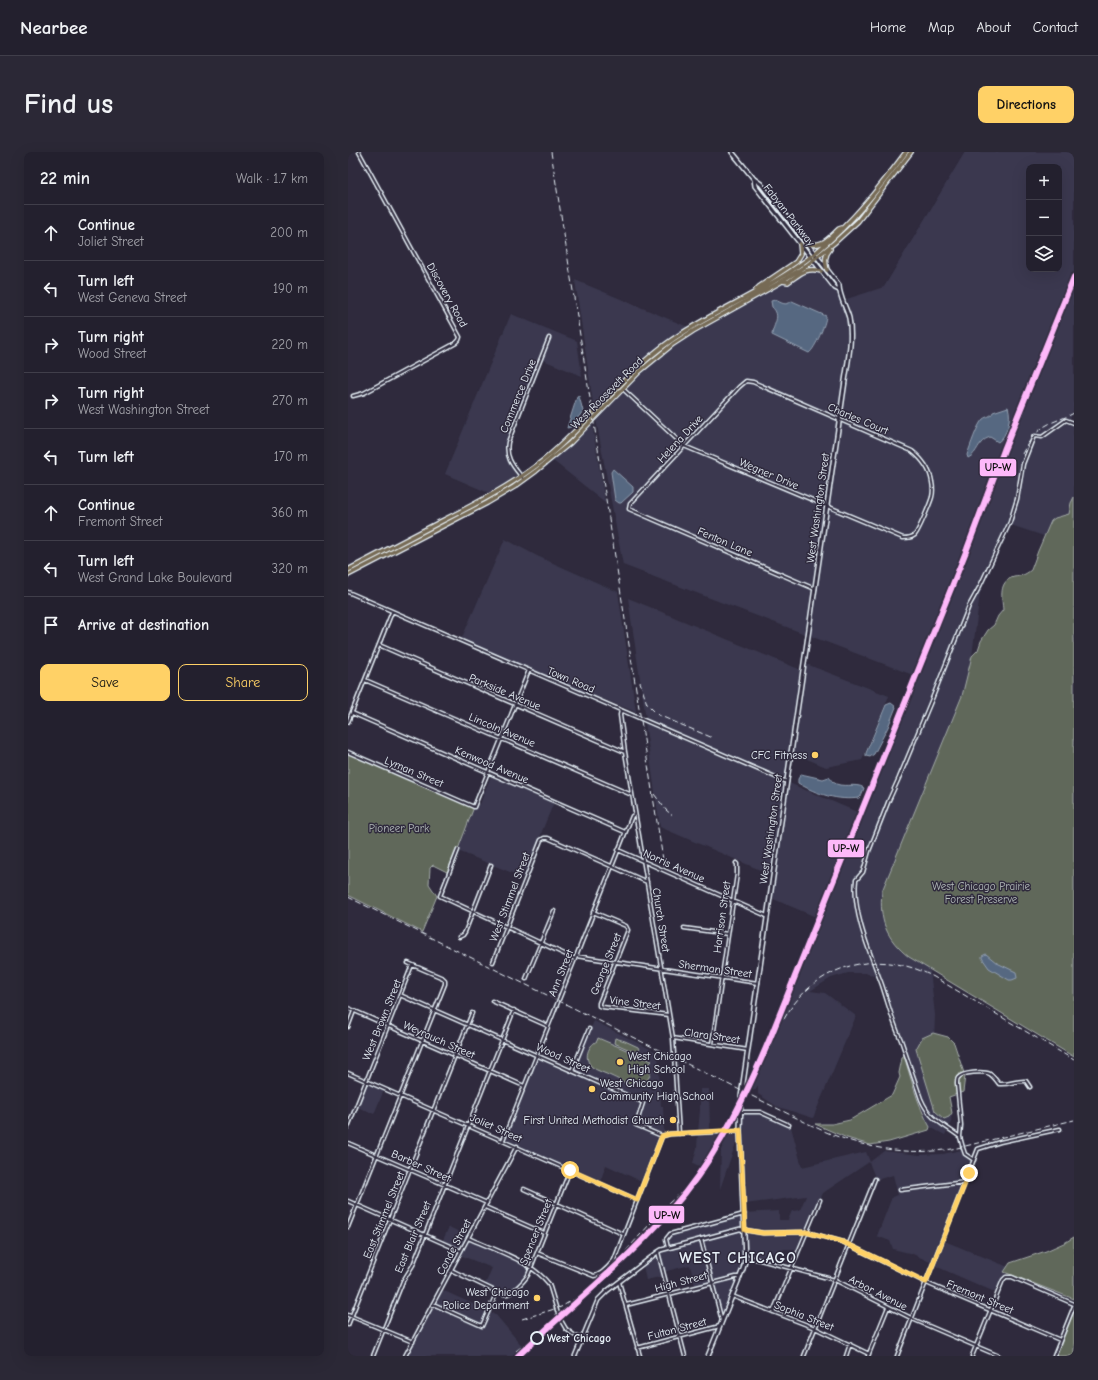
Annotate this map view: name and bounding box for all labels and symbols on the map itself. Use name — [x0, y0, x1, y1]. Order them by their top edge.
street label: Fabyan Parkway — [761, 181, 817, 249]
street label: Discovery Road — [424, 261, 470, 330]
street label: West Roosevelt Road — [568, 354, 646, 432]
street label: Commerce Drive — [497, 357, 539, 435]
street label: Charles Court — [826, 400, 891, 438]
street label: Helena Drive — [655, 412, 706, 466]
street label: West Washington Street — [804, 451, 832, 564]
street label: Wegner Drive — [737, 456, 801, 493]
line badge: UP-W — [979, 458, 1017, 477]
text: UP-W — [985, 461, 1012, 474]
street label: Fenton Lane — [696, 525, 755, 560]
street label: Town Road — [545, 664, 597, 696]
street label: Parkside Avenue — [467, 671, 543, 713]
street label: Lincoln Avenue — [467, 710, 538, 750]
street label: Kenwood Avenue — [453, 744, 531, 787]
place label: CFC Fitness — [751, 749, 807, 762]
marker: CFC Fitness — [810, 750, 820, 760]
street label: Lyman Street — [383, 754, 446, 791]
street label: West Washington Street — [757, 772, 785, 885]
park label: Pioneer Park — [369, 822, 430, 835]
line badge: UP-W — [827, 839, 865, 858]
text: UP-W — [833, 842, 860, 855]
street label: Norris Avenue — [641, 847, 707, 886]
street label: West Stimmel Street — [487, 850, 533, 944]
street label: Harrison Street — [711, 879, 734, 954]
park label: West Chicago Prairie Forest Preserve — [932, 880, 1030, 906]
street label: Church Street — [650, 887, 673, 954]
street label: George Street — [588, 930, 625, 997]
street label: Ann Street — [546, 947, 577, 999]
street label: Sherman Street — [677, 957, 753, 981]
street label: West Brown Street — [360, 977, 405, 1062]
street label: Vine Street — [609, 993, 662, 1013]
street label: Weyrauch Street — [401, 1018, 478, 1062]
street label: Clara Street — [683, 1026, 741, 1046]
street label: Wood Street — [534, 1040, 593, 1076]
place label: West Chicago High School — [628, 1050, 692, 1076]
marker: West Chicago High School — [615, 1057, 625, 1067]
place label: West Chicago Community High School — [600, 1077, 714, 1103]
marker: West Chicago Community High School — [587, 1084, 597, 1094]
street label: Joliet Street — [468, 1111, 525, 1146]
place label: First United Methodist Church — [524, 1114, 665, 1127]
marker: First United Methodist Church — [668, 1115, 678, 1125]
street label: Barber Street — [389, 1147, 454, 1185]
route start — [561, 1161, 579, 1179]
route end — [960, 1164, 978, 1182]
street label: East Stimmel Street — [361, 1169, 408, 1260]
street label: Spencer Street — [517, 1196, 555, 1267]
street label: East Blair Street — [392, 1198, 434, 1275]
line badge: UP-W — [648, 1205, 685, 1224]
text: UP-W — [654, 1209, 681, 1222]
street label: Conde Street — [434, 1216, 475, 1277]
district label: WEST CHICAGO — [679, 1249, 797, 1267]
street label: High Street — [654, 1269, 709, 1295]
street label: Arbor Avenue — [847, 1273, 910, 1314]
street label: Fremont Street — [945, 1277, 1016, 1317]
place label: West Chicago Police Department — [443, 1286, 530, 1312]
marker: West Chicago Police Department — [532, 1293, 542, 1303]
street label: Sophia Street — [772, 1298, 836, 1334]
street label: Fulton Street — [646, 1315, 709, 1343]
marker: West Chicago — [530, 1331, 544, 1345]
place label: West Chicago — [547, 1332, 611, 1345]

